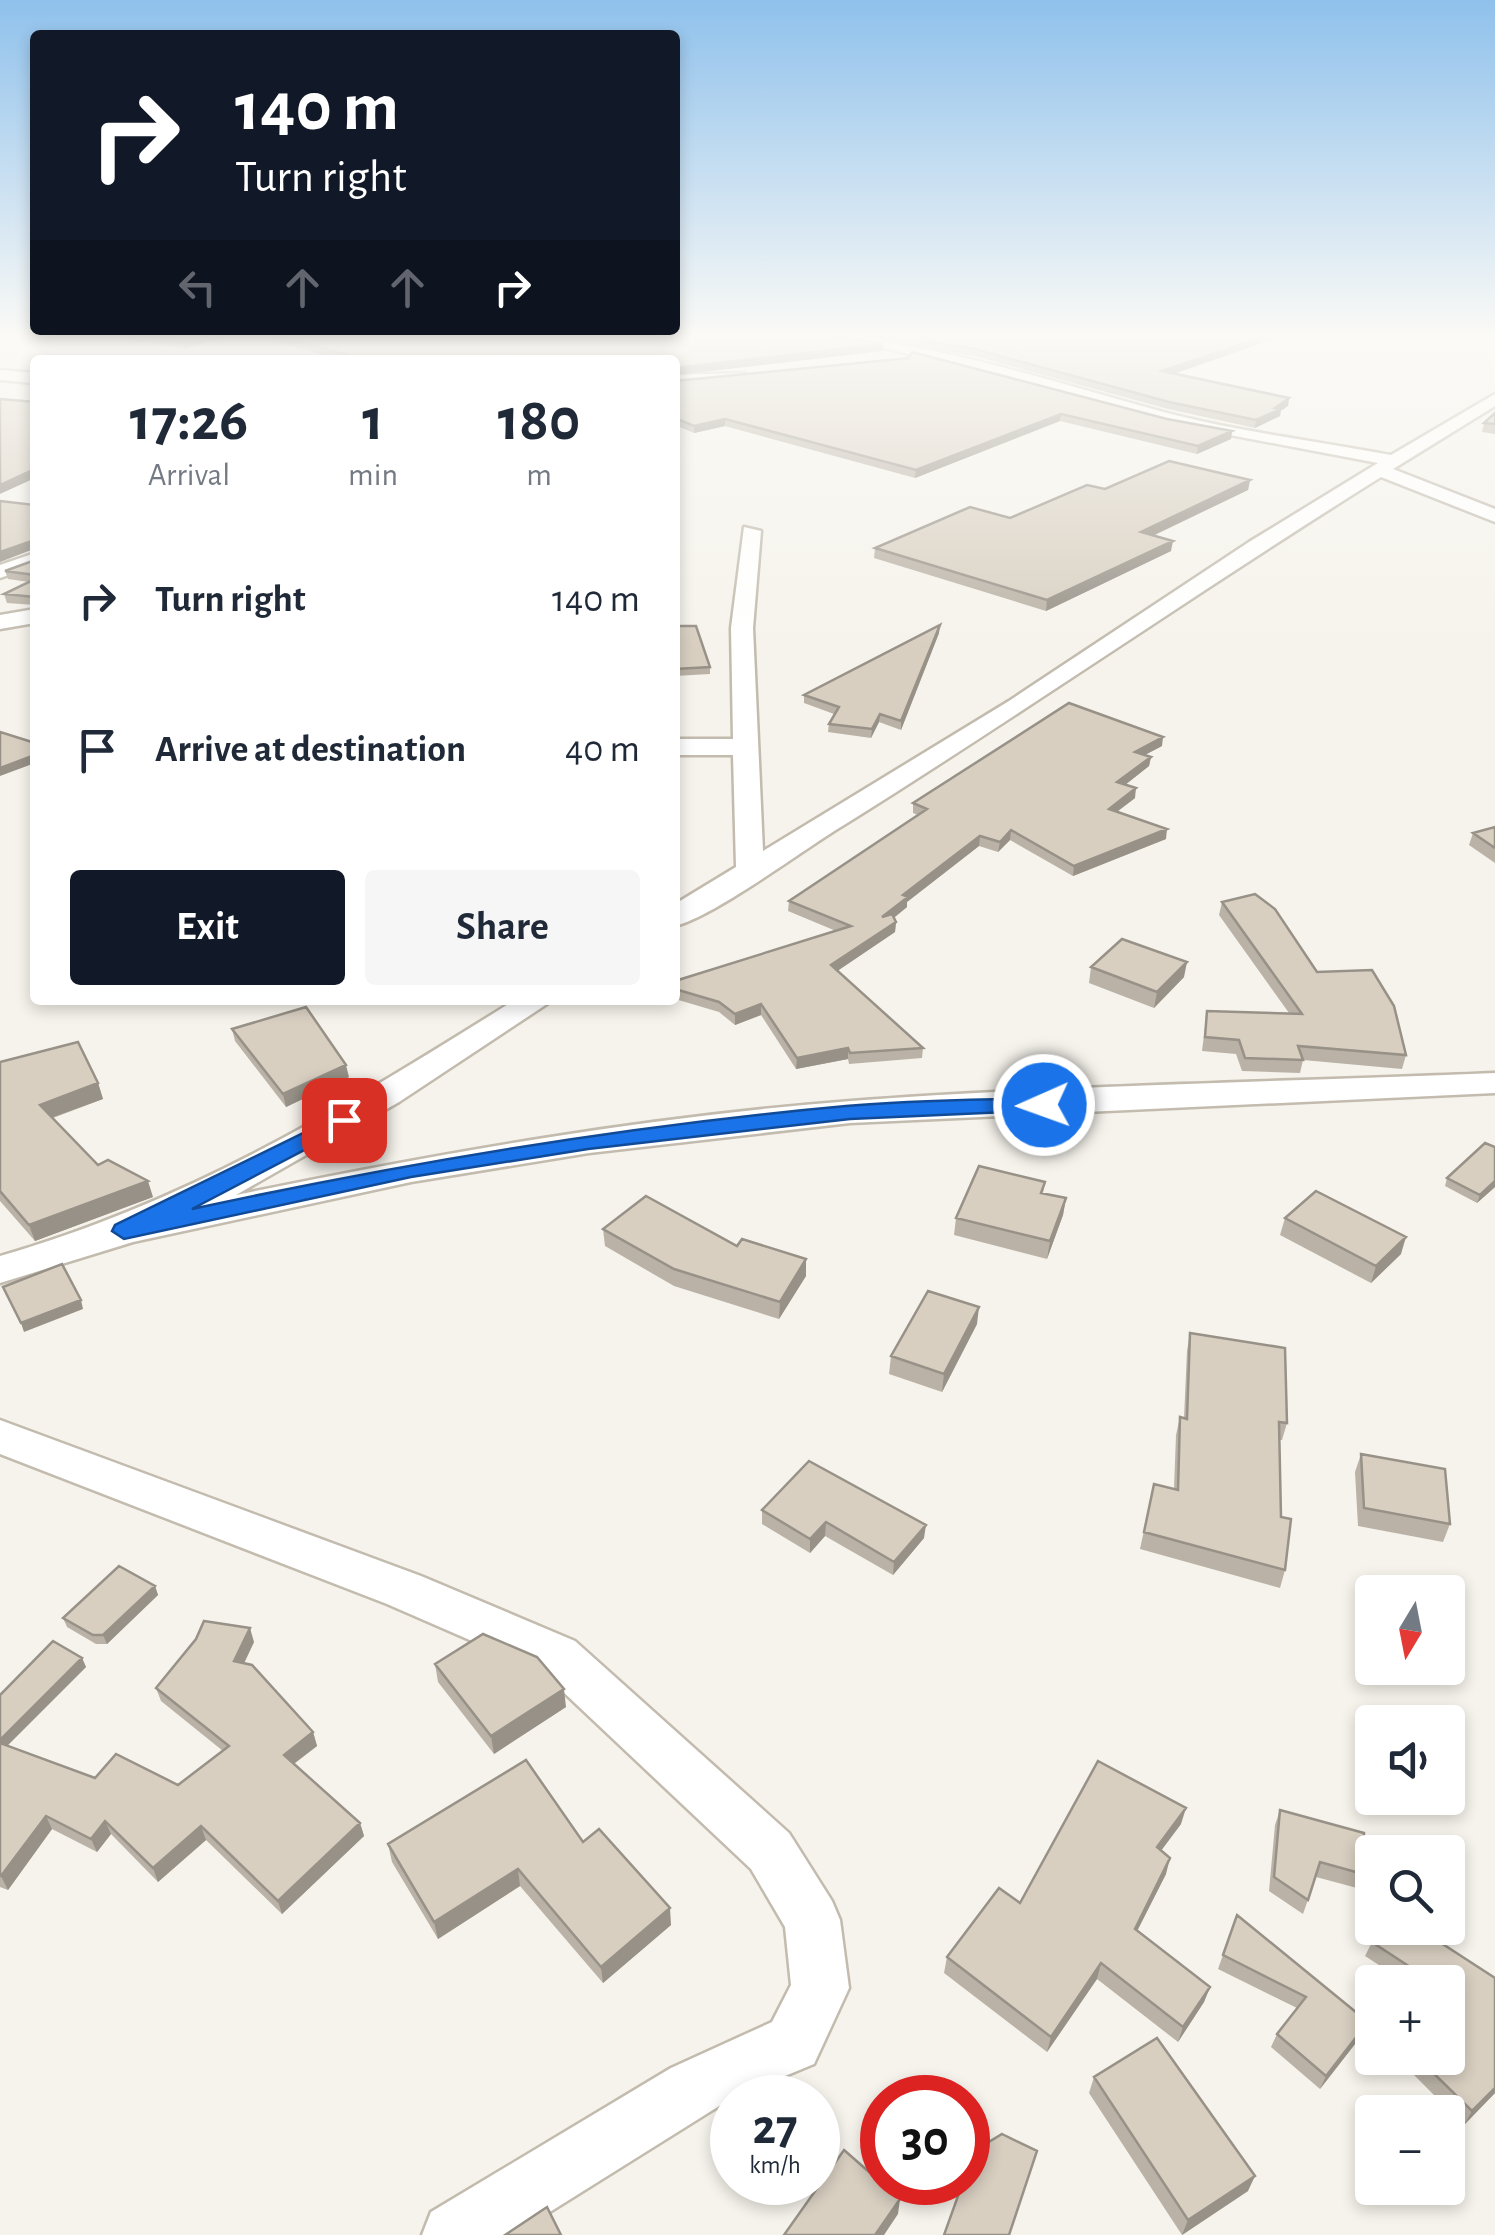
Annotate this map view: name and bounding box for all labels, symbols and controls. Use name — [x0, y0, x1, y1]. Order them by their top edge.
icon: right — [70, 70, 200, 200]
text: 140 m — [235, 73, 399, 143]
text: Turn right — [235, 155, 407, 200]
icon: left — [170, 260, 225, 315]
icon: ahead — [275, 260, 330, 315]
icon: ahead — [380, 260, 435, 315]
icon: right — [485, 260, 540, 315]
text: 17:26 — [130, 391, 248, 451]
text: 1 — [362, 391, 384, 451]
text: 180 — [498, 391, 580, 451]
text: Arrival — [148, 459, 230, 491]
text: min — [348, 459, 398, 491]
text: m — [526, 459, 552, 491]
icon: right — [70, 573, 125, 628]
text: Turn right — [155, 581, 305, 619]
text: 140 m — [552, 581, 640, 619]
icon: arrive — [70, 723, 125, 778]
text: Arrive at destination — [155, 731, 466, 769]
text: 40 m — [565, 731, 640, 769]
button: Exit — [70, 870, 345, 985]
button: Share — [365, 870, 640, 985]
position arrow — [992, 1053, 1096, 1157]
pin — [302, 1078, 387, 1163]
icon: arrive — [317, 1093, 372, 1148]
north arrow — [1355, 1575, 1465, 1685]
map controls — [1355, 1575, 1465, 2205]
button: sound — [1355, 1705, 1465, 1815]
button: search — [1355, 1835, 1465, 1945]
button: + — [1355, 1965, 1465, 2075]
speed limit sign: 30 — [860, 2075, 990, 2205]
button: − — [1355, 2095, 1465, 2205]
text: 27 — [752, 2103, 798, 2153]
text: km/h — [749, 2153, 801, 2178]

